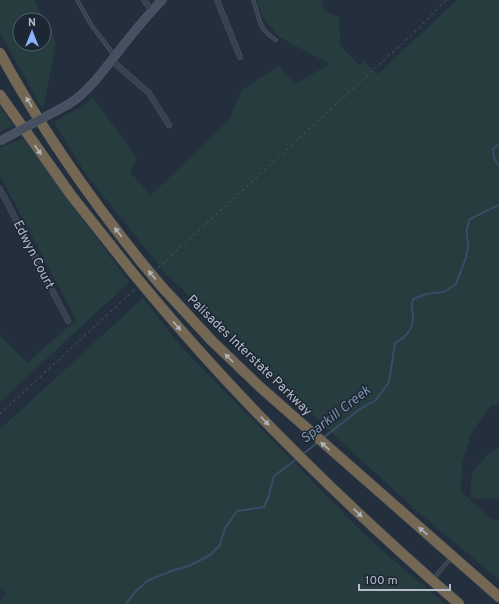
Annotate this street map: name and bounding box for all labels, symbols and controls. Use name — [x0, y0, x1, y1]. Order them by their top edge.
north arrow — [12, 12, 52, 52]
text: N — [28, 16, 36, 30]
one-way arrow — [25, 96, 32, 108]
one-way arrow — [34, 145, 42, 156]
street label: Edwyn Court — [9, 218, 57, 292]
one-way arrow — [114, 227, 122, 238]
one-way arrow — [148, 269, 157, 280]
street label: Palisades Interstate Parkway — [183, 292, 315, 420]
one-way arrow — [172, 321, 182, 331]
one-way arrow — [224, 353, 234, 363]
water label: Sparkill Creek — [298, 382, 375, 448]
one-way arrow — [260, 416, 270, 426]
one-way arrow — [320, 441, 330, 450]
one-way arrow — [353, 508, 363, 518]
one-way arrow — [418, 526, 428, 535]
scale bar — [359, 566, 450, 592]
text: 100 m — [365, 573, 398, 589]

